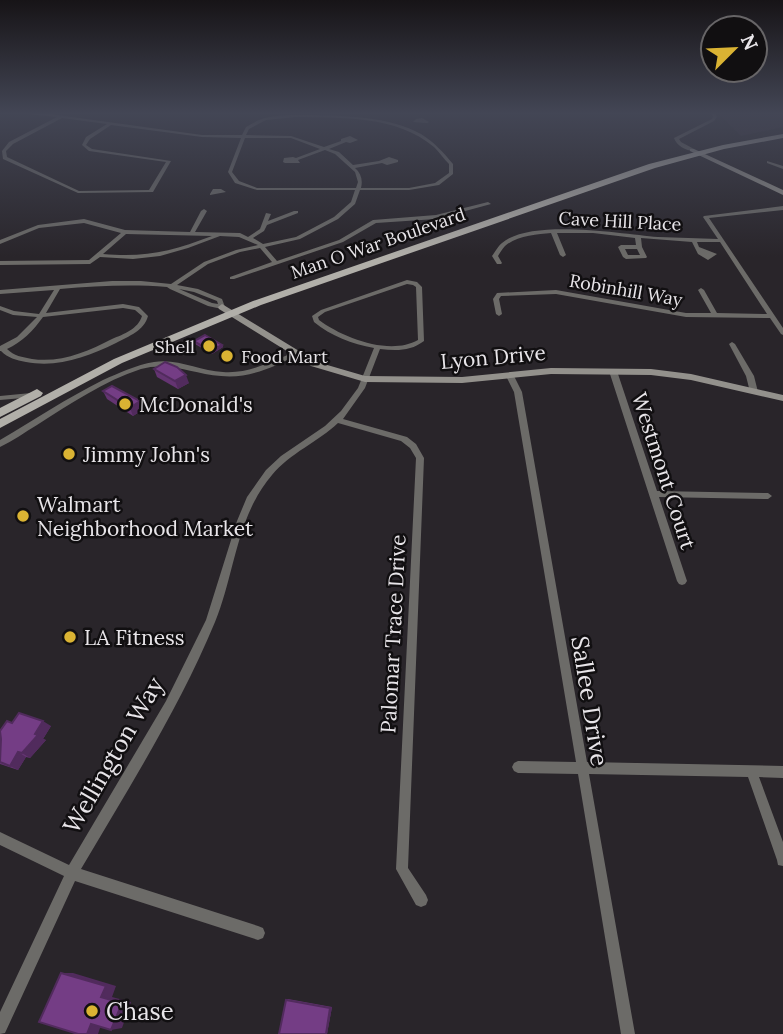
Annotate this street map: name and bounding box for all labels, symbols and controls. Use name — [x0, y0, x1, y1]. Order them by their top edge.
north arrow — [699, 14, 769, 84]
text: N — [736, 30, 764, 54]
street label: Man O War Boulevard — [288, 202, 469, 284]
street label: Cave Hill Place — [558, 206, 682, 236]
street label: Robinhill Way — [568, 269, 685, 311]
place label: Shell — [154, 335, 195, 358]
marker: Shell — [201, 338, 217, 354]
street label: Lyon Drive — [439, 339, 547, 375]
place label: Food Mart — [241, 345, 328, 368]
marker: Food Mart — [219, 348, 235, 364]
street label: Westmont Court — [626, 389, 702, 554]
place label: McDonald's — [139, 391, 253, 418]
marker: McDonald's — [117, 396, 133, 412]
place label: Jimmy John's — [82, 441, 210, 468]
marker: Jimmy John's — [61, 446, 77, 462]
place label: Walmart Neighborhood Market — [37, 491, 254, 542]
marker: Walmart Neighborhood Market — [15, 508, 31, 524]
street label: Palomar Trace Drive — [374, 534, 412, 734]
place label: LA Fitness — [84, 624, 185, 651]
marker: LA Fitness — [62, 629, 78, 645]
street label: Sallee Drive — [564, 634, 616, 768]
street label: Wellington Way — [56, 671, 170, 839]
place label: Chase — [106, 996, 174, 1027]
marker: Chase — [84, 1003, 100, 1019]

